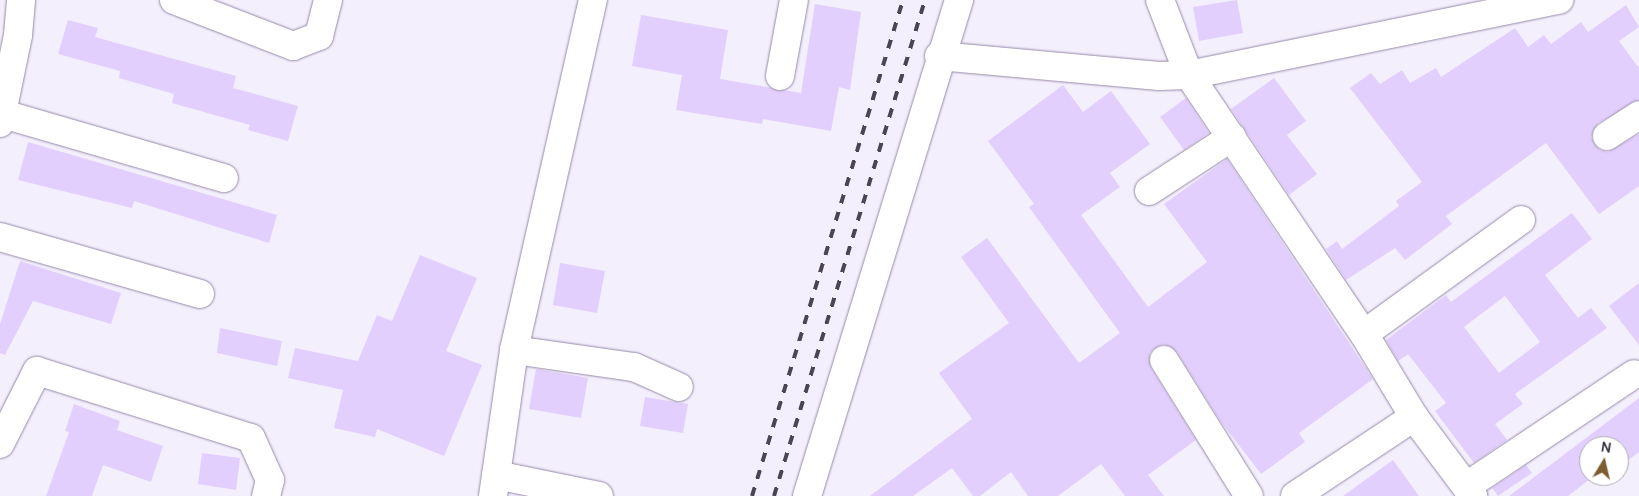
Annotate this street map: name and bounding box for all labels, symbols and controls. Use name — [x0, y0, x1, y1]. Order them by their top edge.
north arrow — [1579, 436, 1629, 486]
text: N — [1600, 437, 1613, 457]

